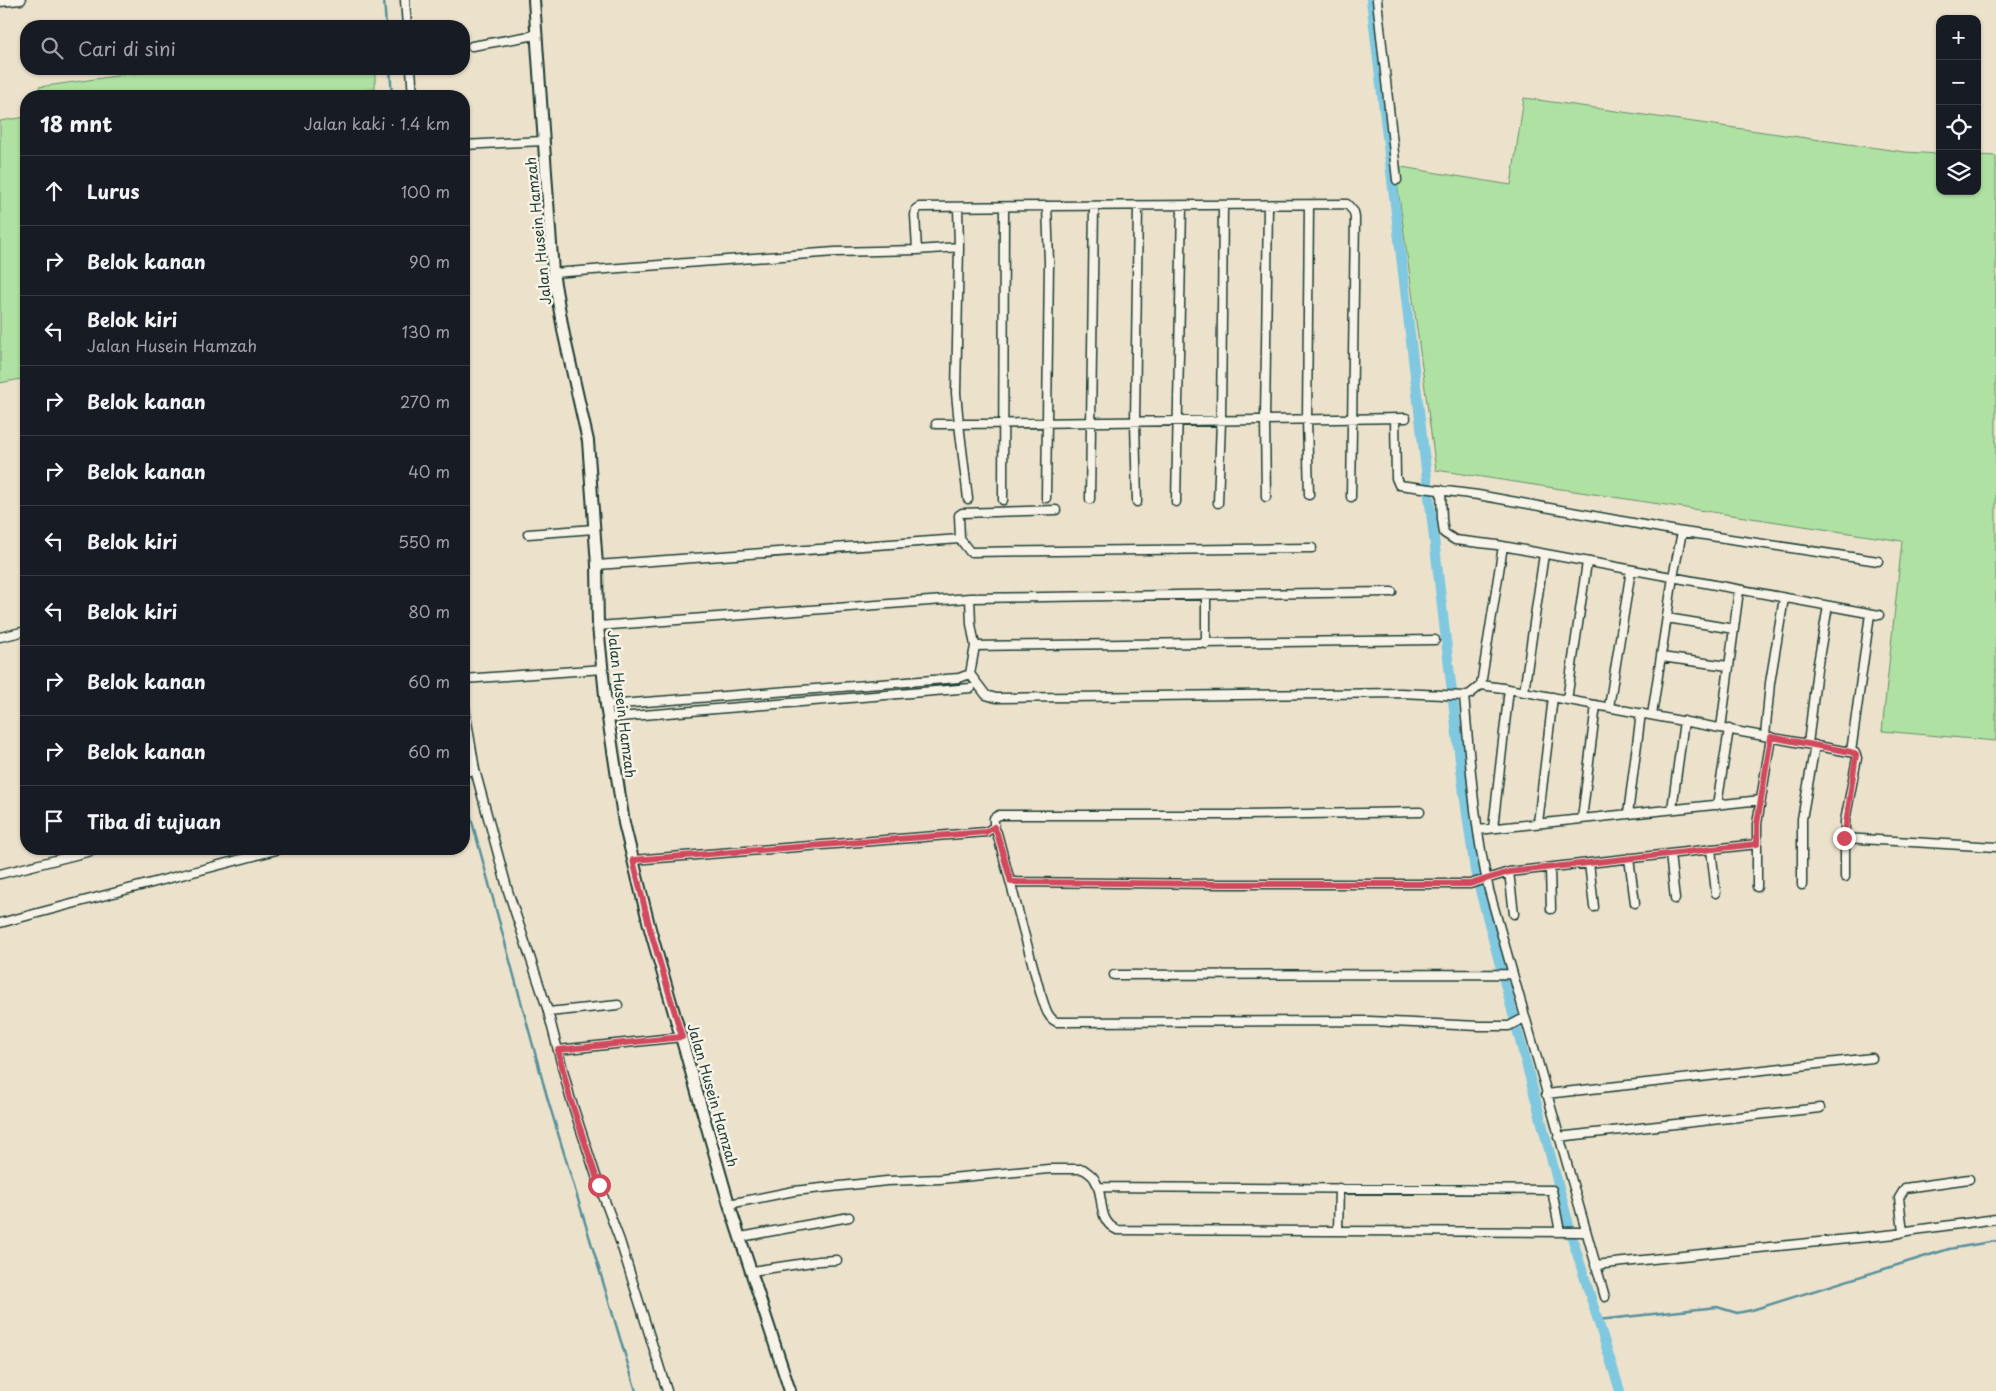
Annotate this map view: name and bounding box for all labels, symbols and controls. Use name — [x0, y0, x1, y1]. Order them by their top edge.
map controls — [1936, 15, 1981, 195]
button: + — [1936, 15, 1981, 60]
search box — [20, 20, 470, 75]
icon: search — [38, 34, 66, 62]
text: Cari di sini — [78, 34, 176, 62]
button: − — [1936, 60, 1981, 105]
button: locate — [1936, 105, 1981, 150]
text: 18 mnt — [40, 107, 112, 139]
text: Jalan kaki · 1.4 km — [304, 111, 450, 135]
button: layers — [1936, 150, 1981, 195]
street label: Jalan Husein Hamzah — [520, 156, 556, 306]
icon: ahead — [40, 177, 68, 205]
text: Lurus — [87, 177, 140, 205]
text: 100 m — [401, 179, 450, 203]
icon: right — [40, 247, 68, 275]
text: Belok kanan — [87, 247, 206, 275]
text: 90 m — [409, 249, 450, 273]
text: Belok kiri — [87, 305, 177, 333]
icon: left — [40, 317, 68, 345]
text: 130 m — [402, 319, 450, 343]
text: Jalan Husein Hamzah — [87, 333, 257, 357]
icon: right — [40, 387, 68, 415]
text: Belok kanan — [87, 387, 206, 415]
text: 270 m — [400, 389, 450, 413]
icon: right — [40, 457, 68, 485]
text: Belok kanan — [87, 457, 206, 485]
text: 40 m — [408, 459, 450, 483]
icon: left — [40, 527, 68, 555]
text: Belok kiri — [87, 527, 177, 555]
text: 550 m — [398, 529, 450, 553]
icon: left — [40, 597, 68, 625]
text: Belok kiri — [87, 597, 177, 625]
text: 80 m — [408, 599, 450, 623]
street label: Jalan Husein Hamzah — [603, 629, 641, 779]
icon: right — [40, 667, 68, 695]
text: Belok kanan — [87, 667, 206, 695]
text: 60 m — [408, 669, 450, 693]
icon: right — [40, 737, 68, 765]
text: Belok kanan — [87, 737, 206, 765]
text: 60 m — [408, 739, 450, 763]
icon: arrive — [40, 807, 68, 835]
text: Tiba di tujuan — [87, 807, 221, 835]
route end — [1833, 827, 1856, 850]
street label: Jalan Husein Hamzah — [682, 1021, 744, 1169]
route start — [588, 1174, 611, 1197]

